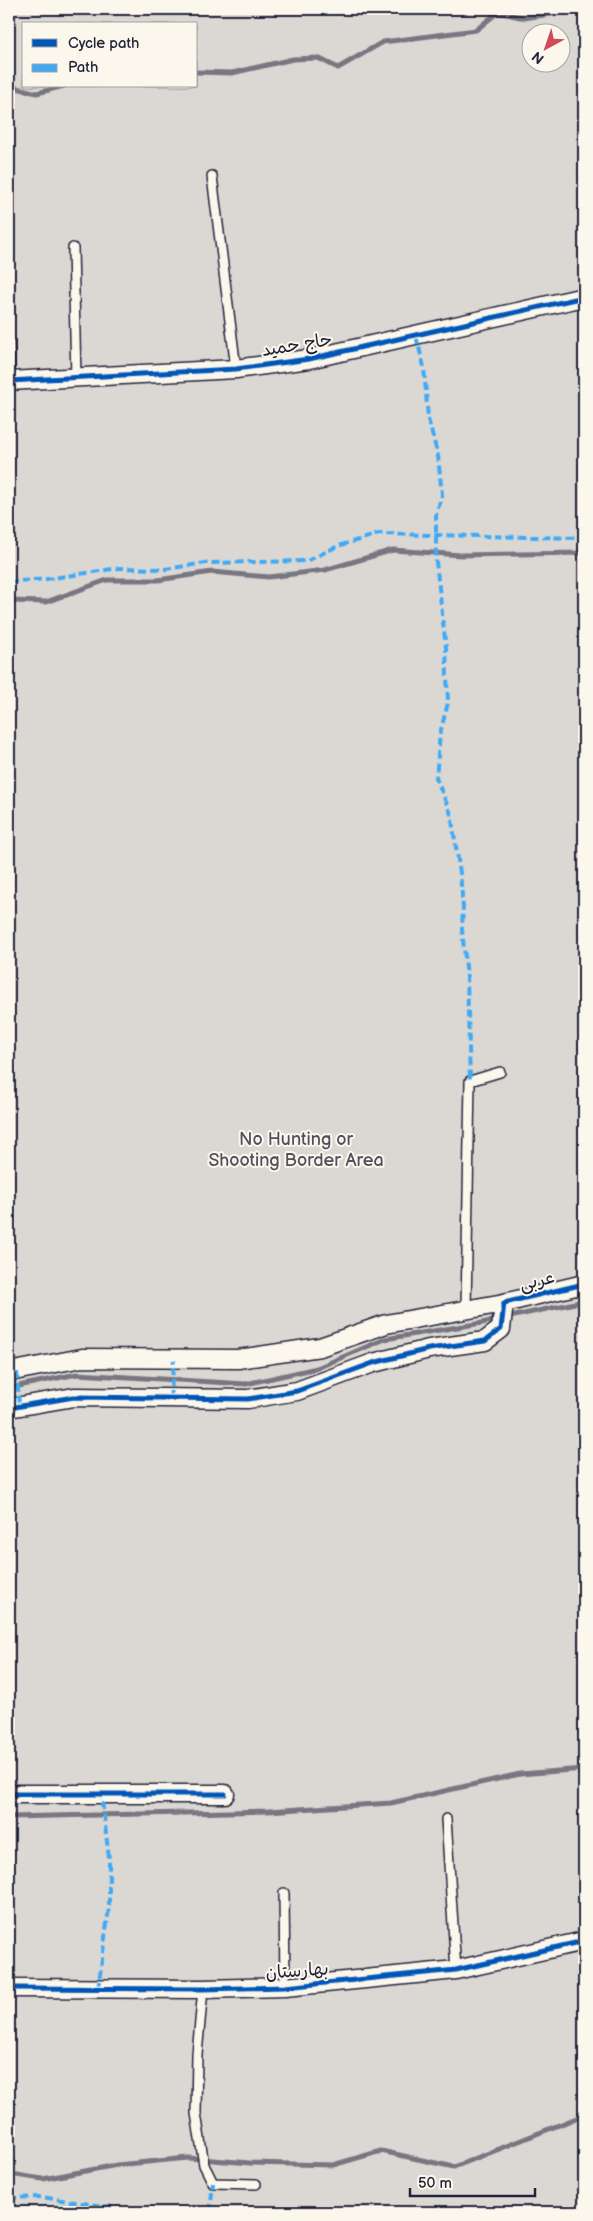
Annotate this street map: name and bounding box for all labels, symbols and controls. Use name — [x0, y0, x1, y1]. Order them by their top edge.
legend — [22, 22, 198, 88]
north arrow — [520, 22, 570, 72]
text: Cycle path — [68, 34, 139, 53]
text: N — [528, 48, 547, 67]
text: Path — [68, 58, 98, 77]
street label: حاج حمید — [260, 329, 334, 362]
park label: No Hunting or Shooting Border Area — [208, 1129, 384, 1171]
street label: عربی — [517, 1267, 557, 1295]
street label: بهارستان — [265, 1958, 329, 1984]
scale bar — [410, 2166, 536, 2198]
text: 50 m — [418, 2174, 452, 2193]

